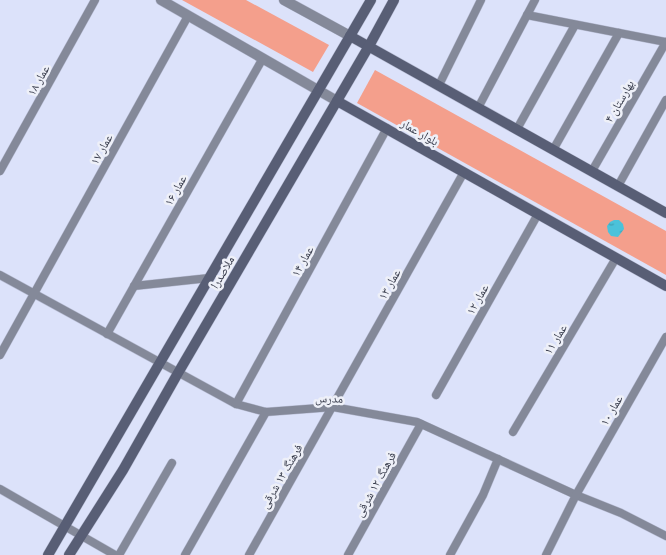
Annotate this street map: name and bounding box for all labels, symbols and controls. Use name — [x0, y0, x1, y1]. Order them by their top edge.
street label: عمار ۱۸ — [24, 62, 52, 98]
street label: بهارستان ۴ — [601, 77, 637, 125]
street label: بلوار عمار — [397, 115, 442, 149]
street label: عمار ۱۷ — [87, 131, 115, 167]
street label: عمار ۱۶ — [161, 172, 189, 208]
street label: عمار ۱۴ — [288, 243, 316, 279]
street label: ملاصدرا — [207, 253, 237, 291]
street label: عمار ۱۳ — [375, 266, 403, 302]
street label: عمار ۱۲ — [463, 281, 491, 317]
street label: عمار ۱۱ — [540, 321, 570, 357]
street label: مدرس — [315, 390, 343, 406]
street label: عمار ۱۰ — [596, 392, 626, 428]
street label: فرهنگ ۱۳ شرقی — [257, 441, 305, 511]
street label: فرهنگ ۱۲ شرقی — [351, 449, 399, 519]

